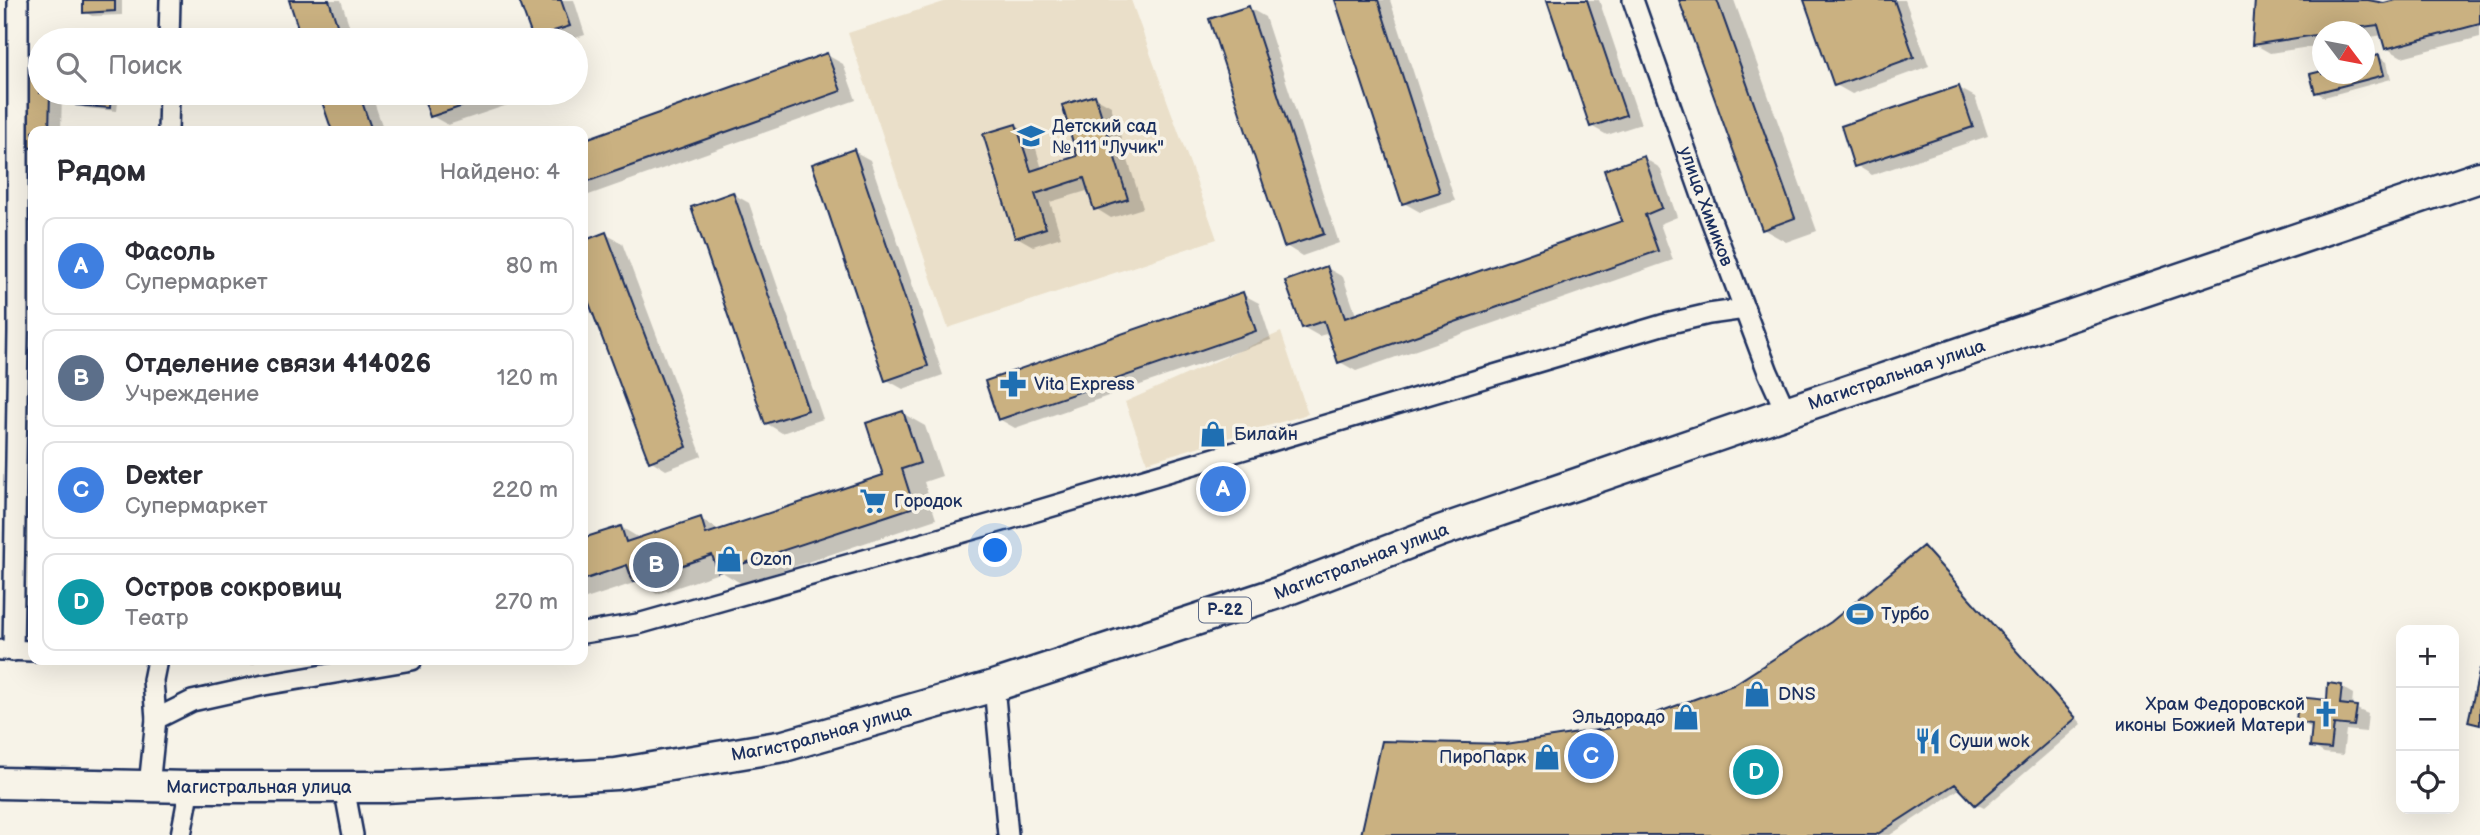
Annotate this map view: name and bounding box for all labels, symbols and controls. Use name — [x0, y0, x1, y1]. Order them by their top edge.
north arrow — [2312, 21, 2375, 84]
search box — [28, 28, 588, 105]
icon: search — [52, 48, 90, 86]
text: Поиск — [108, 51, 182, 82]
place label: Детский сад № 111 "Лучик" — [1052, 116, 1164, 158]
school or university icon: Детский сад № 111 "Лучик" — [1016, 121, 1046, 151]
street label: улица Химиков — [1675, 144, 1738, 270]
text: Рядом — [56, 154, 146, 190]
text: Найдено: 4 — [440, 158, 560, 186]
text: Фасоль — [125, 237, 215, 268]
text: A — [74, 252, 88, 280]
text: 80 m — [506, 252, 558, 280]
text: Супермаркет — [125, 268, 268, 296]
street label: Магистральная улица — [1805, 335, 1988, 414]
text: Отделение связи 414026 — [125, 349, 431, 380]
text: B — [73, 364, 89, 392]
text: 120 m — [497, 364, 558, 392]
pharmacy icon: Vita Express — [998, 369, 1028, 399]
place label: Vita Express — [1034, 374, 1135, 395]
text: Учреждение — [125, 380, 259, 408]
shop icon: Билайн — [1198, 419, 1228, 449]
place label: Билайн — [1234, 424, 1298, 445]
text: Dexter — [125, 461, 203, 492]
pin: A — [1200, 463, 1246, 515]
text: C — [73, 476, 89, 504]
text: 220 m — [492, 476, 558, 504]
supermarket icon: Городок — [858, 486, 888, 516]
place label: Городок — [894, 491, 963, 512]
text: Супермаркет — [125, 492, 268, 520]
street label: Магистральная улица — [1271, 518, 1452, 604]
your location — [978, 533, 1012, 567]
pin: B — [633, 539, 679, 591]
shop icon: Ozon — [714, 544, 744, 574]
place label: Ozon — [750, 549, 792, 570]
text: Остров сокровищ — [125, 573, 342, 604]
text: D — [73, 588, 89, 616]
text: 270 m — [494, 588, 558, 616]
road number: Р-22 — [1199, 597, 1251, 622]
sports icon: Турбо — [1845, 599, 1875, 629]
text: Театр — [125, 604, 188, 632]
place label: Турбо — [1881, 604, 1929, 625]
map controls — [2396, 625, 2459, 814]
button: + — [2396, 625, 2459, 688]
shop icon: DNS — [1742, 679, 1772, 709]
place label: DNS — [1778, 684, 1816, 705]
button: − — [2396, 688, 2459, 751]
place label: Храм Федоровской иконы Божией Матери — [2115, 694, 2305, 736]
church icon: Храм Федоровской иконы Божией Матери — [2311, 699, 2341, 729]
street label: Магистральная улица — [730, 700, 914, 765]
shop icon: Эльдорадо — [1671, 702, 1701, 732]
place label: Эльдорадо — [1572, 707, 1665, 728]
restaurant icon: Суши wok — [1913, 726, 1943, 756]
pin: C — [1568, 730, 1614, 782]
place label: Суши wok — [1949, 731, 2029, 752]
shop icon: ПироПарк — [1532, 742, 1562, 772]
pin: D — [1733, 746, 1779, 798]
place label: ПироПарк — [1439, 747, 1526, 768]
button: locate — [2396, 751, 2459, 814]
street label: Магистральная улица — [166, 776, 352, 798]

